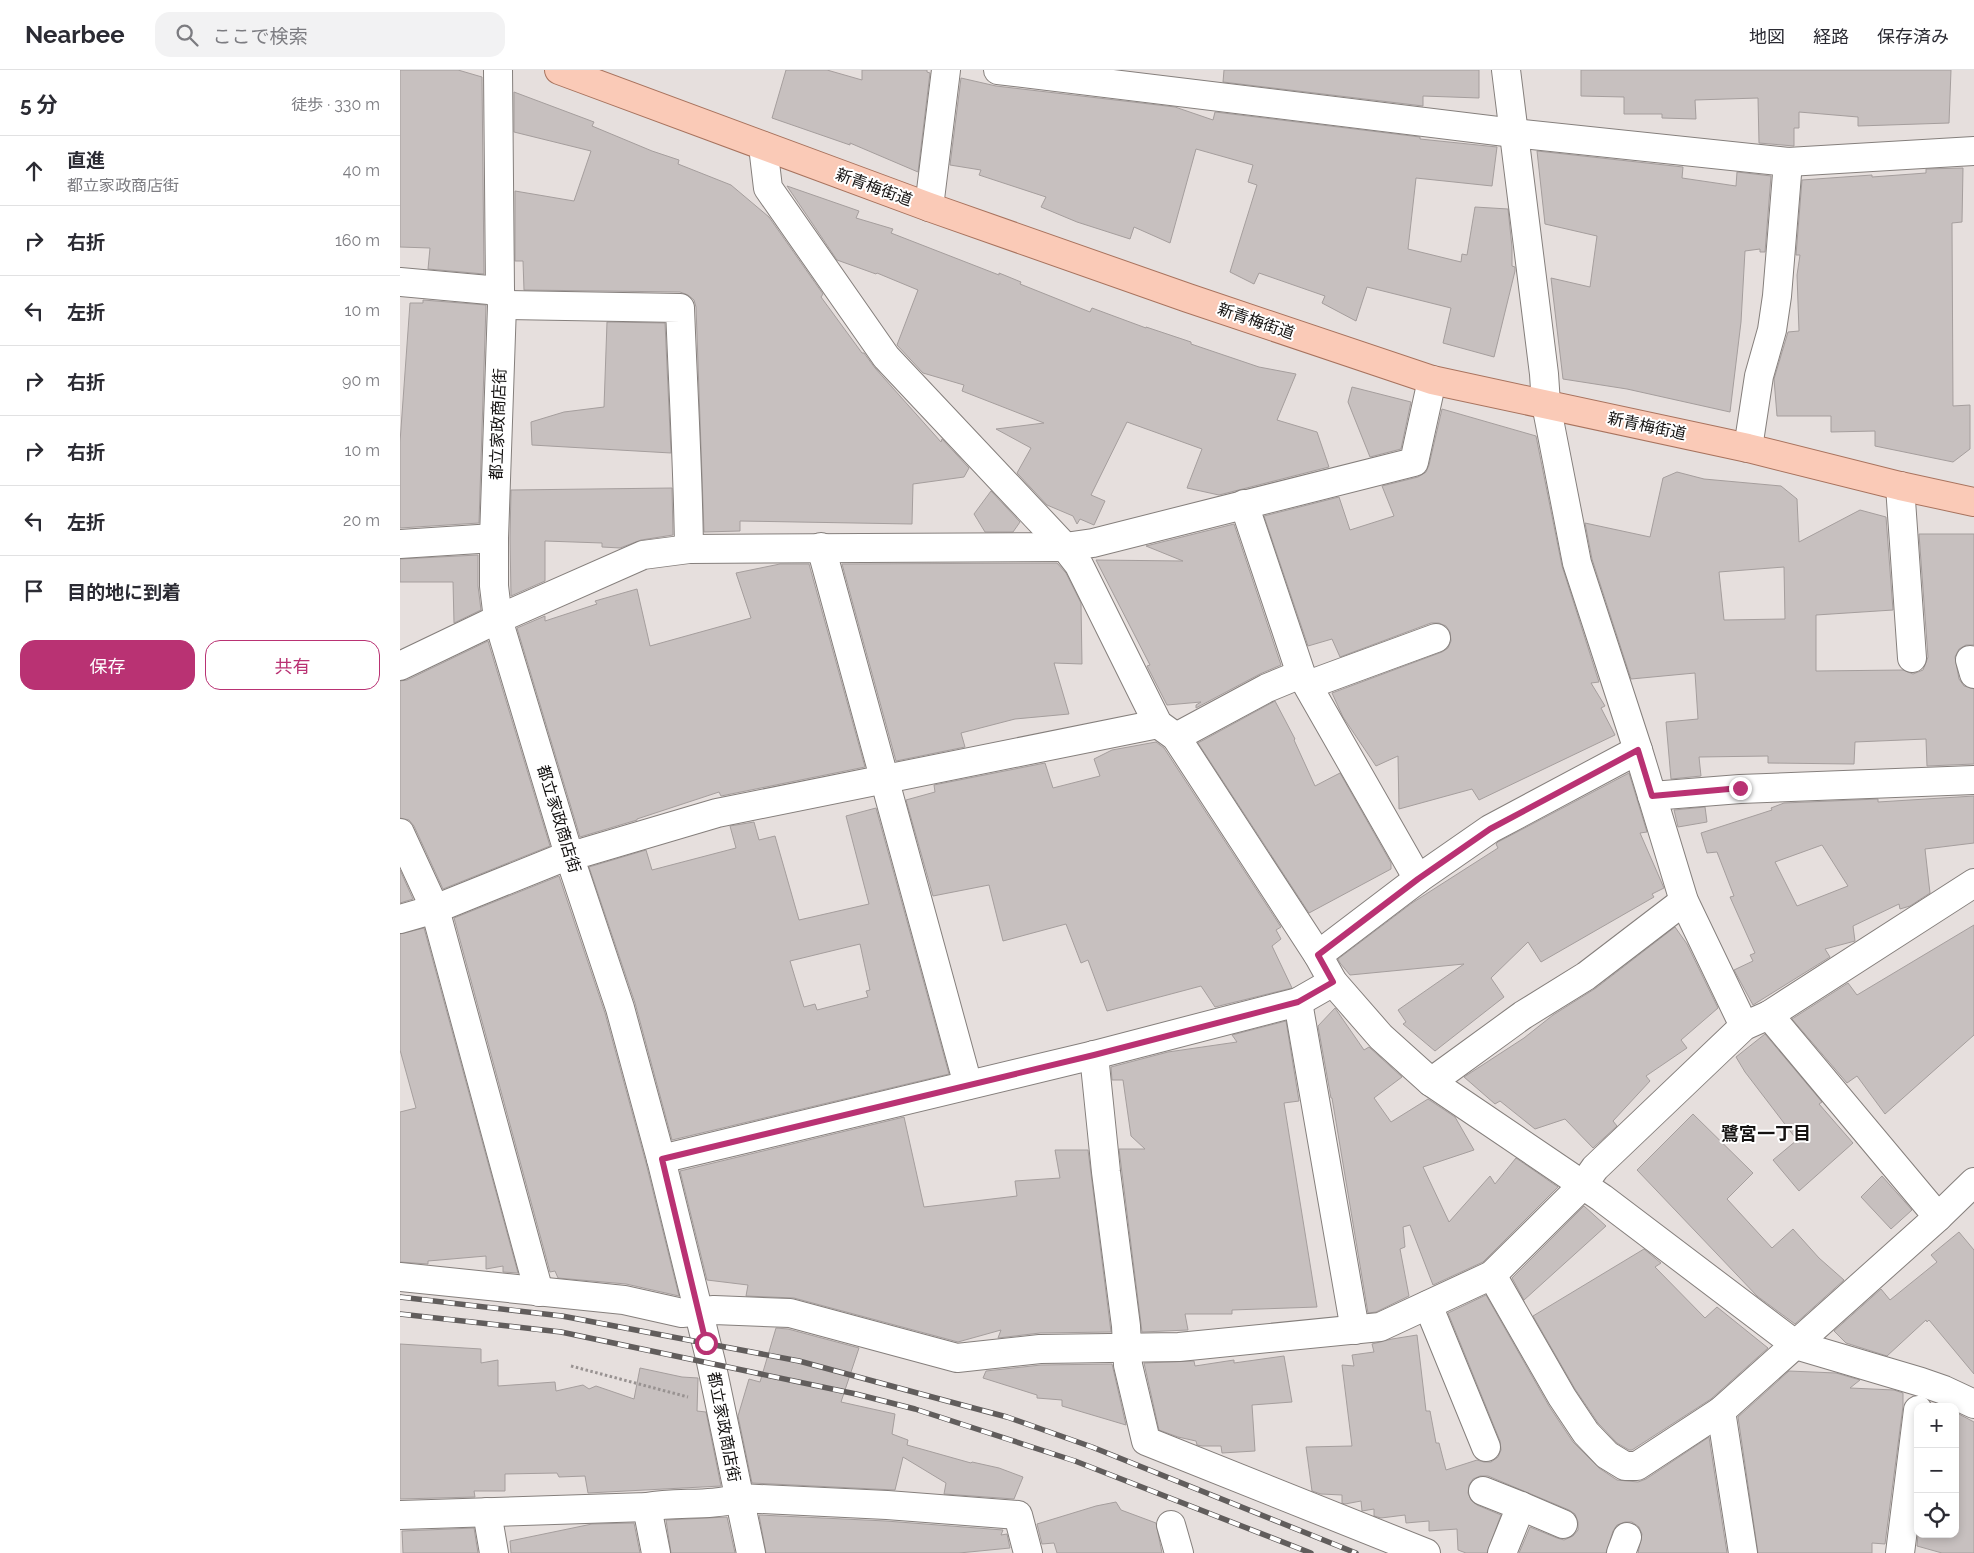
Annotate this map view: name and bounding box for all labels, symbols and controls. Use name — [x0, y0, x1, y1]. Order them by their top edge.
search box — [155, 12, 505, 57]
text: Nearbee — [25, 20, 125, 49]
icon: search — [173, 21, 201, 49]
text: ここで検索 — [213, 25, 308, 47]
text: 地図 — [1749, 26, 1785, 47]
text: 経路 — [1813, 26, 1849, 47]
text: 保存済み — [1877, 26, 1949, 47]
text: 5 分 — [20, 92, 58, 117]
text: 徒歩 · 330 m — [291, 95, 380, 114]
text: 直進 — [67, 149, 105, 171]
icon: ahead — [20, 157, 48, 185]
text: 40 m — [343, 161, 380, 180]
street label: 新青梅街道 — [833, 164, 915, 210]
text: 都立家政商店街 — [67, 176, 179, 195]
icon: right — [20, 227, 48, 255]
text: 右折 — [67, 231, 105, 253]
text: 160 m — [335, 231, 380, 250]
icon: left — [20, 297, 48, 325]
street label: 新青梅街道 — [1215, 299, 1297, 343]
text: 左折 — [67, 301, 105, 323]
text: 10 m — [345, 301, 380, 320]
icon: right — [20, 367, 48, 395]
street label: 都立家政商店街 — [487, 368, 509, 480]
text: 右折 — [67, 371, 105, 393]
text: 90 m — [342, 371, 380, 390]
street label: 新青梅街道 — [1606, 408, 1688, 444]
icon: right — [20, 437, 48, 465]
text: 右折 — [67, 441, 105, 463]
text: 10 m — [345, 441, 380, 460]
icon: left — [20, 507, 48, 535]
text: 左折 — [67, 511, 105, 533]
text: 20 m — [343, 511, 380, 530]
icon: arrive — [20, 577, 48, 605]
text: 目的地に到着 — [67, 581, 181, 603]
button: 保存 — [20, 640, 195, 690]
button: 共有 — [205, 640, 380, 690]
street label: 都立家政商店街 — [534, 763, 584, 875]
route end — [1729, 777, 1752, 800]
district label: 鷺宮一丁目 — [1721, 1123, 1811, 1144]
route start — [695, 1332, 718, 1355]
street label: 都立家政商店街 — [704, 1370, 744, 1484]
map controls — [1914, 1403, 1959, 1538]
button: + — [1914, 1403, 1959, 1448]
button: − — [1914, 1448, 1959, 1493]
button: locate — [1914, 1493, 1959, 1538]

